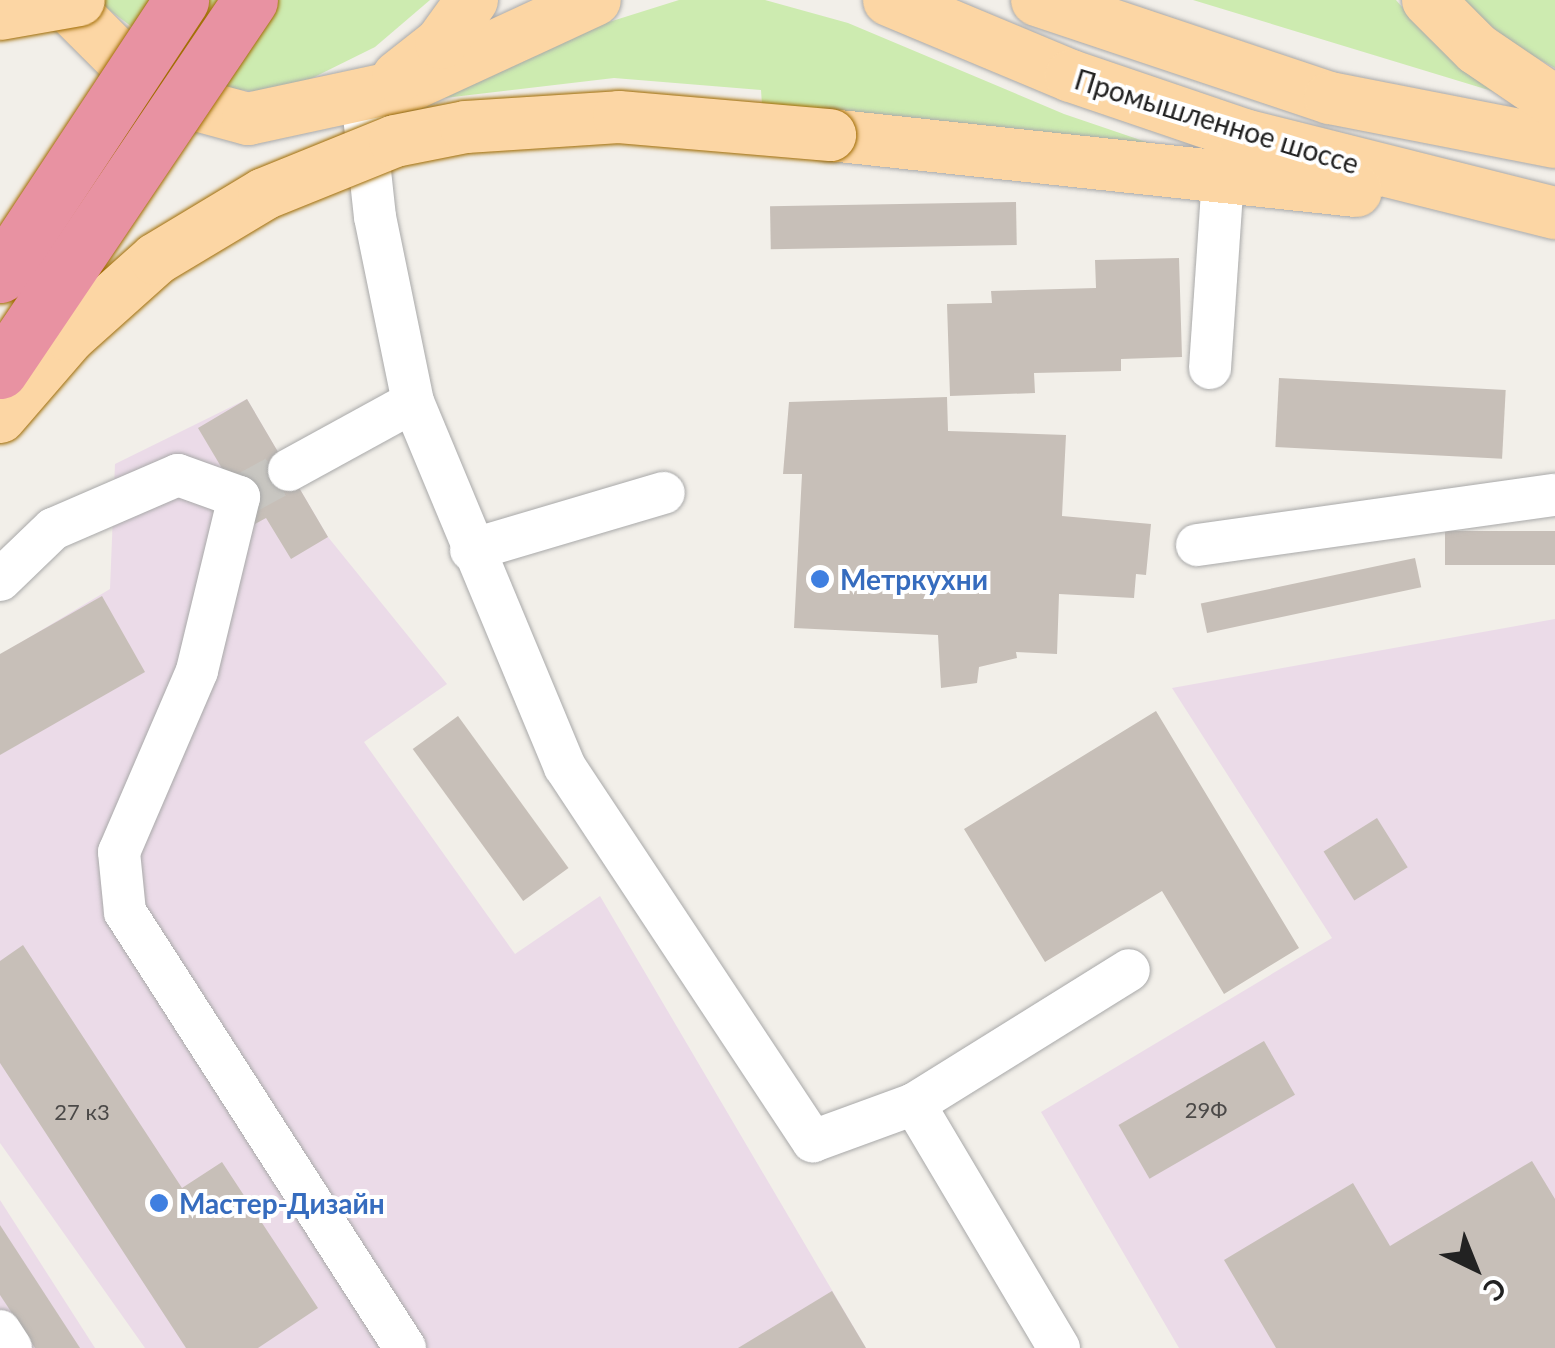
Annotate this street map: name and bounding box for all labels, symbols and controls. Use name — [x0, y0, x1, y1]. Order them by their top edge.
street label: Промышленное шоссе — [1071, 62, 1363, 180]
place label: Метркухни — [840, 562, 988, 596]
marker: Метркухни — [809, 568, 831, 590]
house number: 29Ф — [1185, 1097, 1227, 1123]
house number: 27 к3 — [54, 1099, 110, 1125]
place label: Мастер-Дизайн — [179, 1186, 385, 1220]
marker: Мастер-Дизайн — [148, 1192, 170, 1214]
north arrow — [1425, 1218, 1525, 1318]
text: С — [1477, 1271, 1514, 1309]

